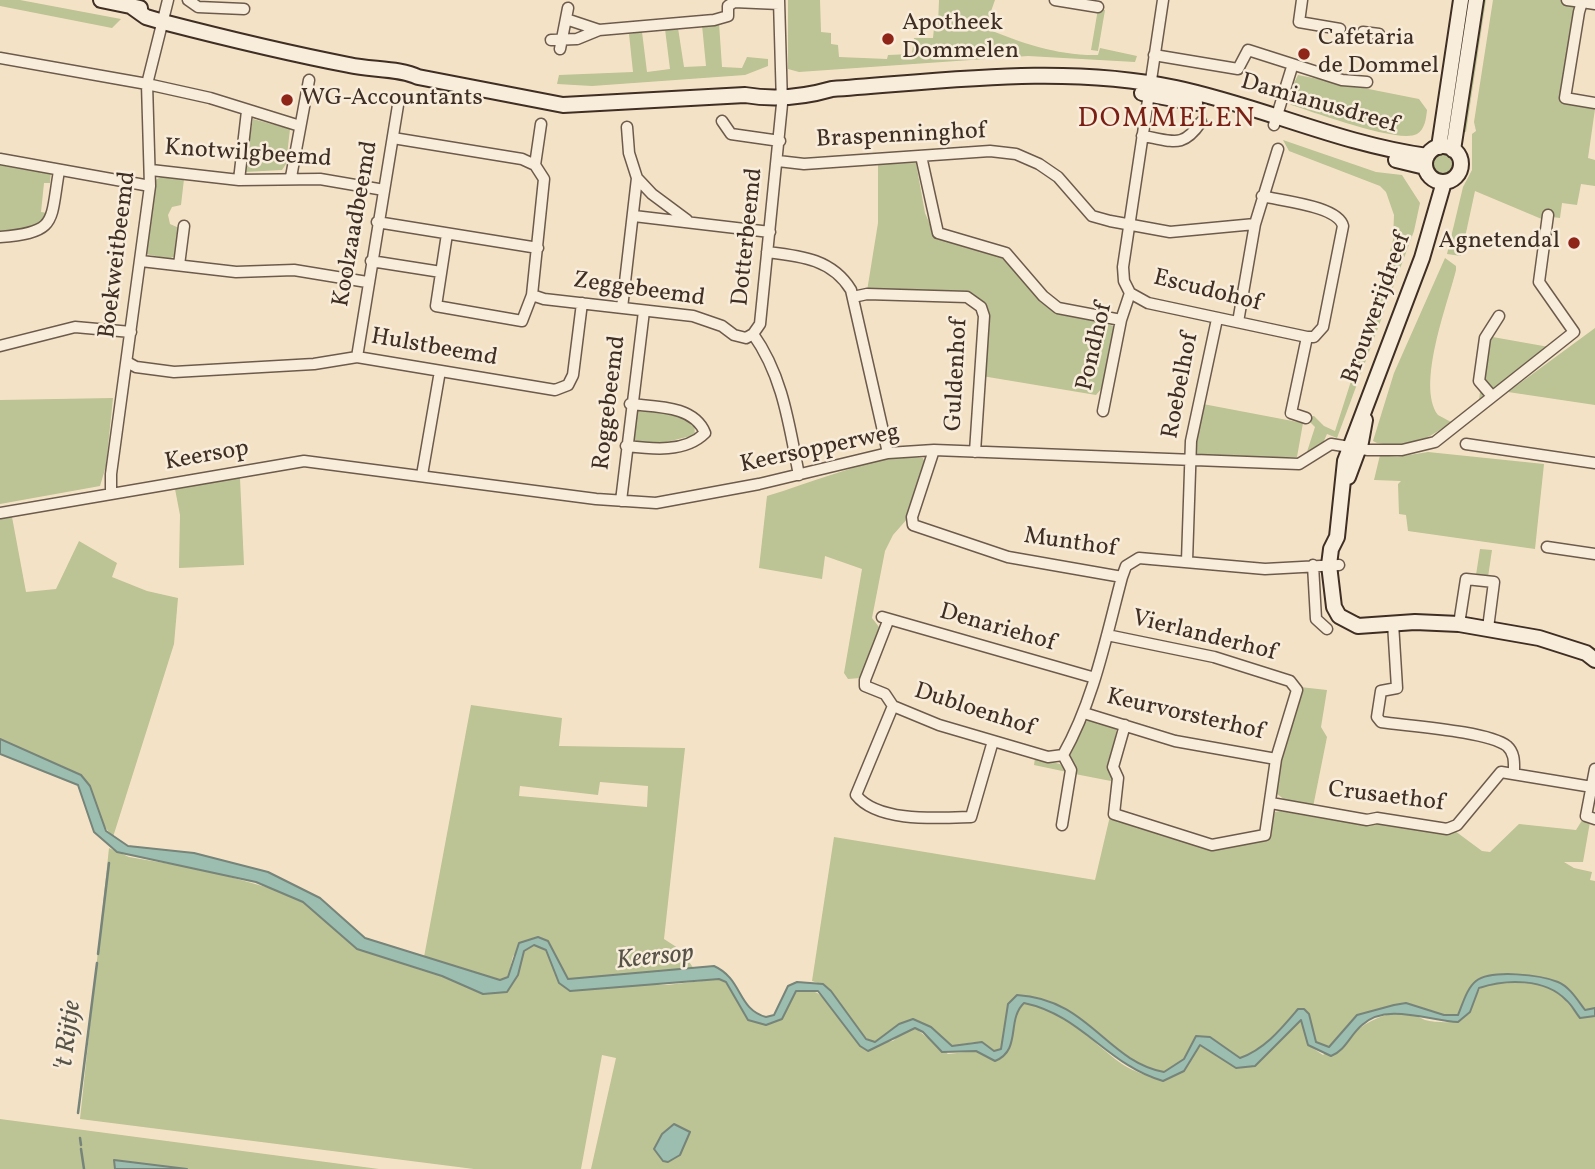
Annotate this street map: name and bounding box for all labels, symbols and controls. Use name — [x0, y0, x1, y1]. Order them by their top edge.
place label: Apotheek Dommelen — [902, 11, 1019, 67]
place label: Cafetaria de Dommel — [1318, 26, 1439, 82]
marker: Apotheek Dommelen — [880, 31, 896, 47]
marker: Cafetaria de Dommel — [1296, 46, 1312, 62]
street label: Damianusdreef — [1237, 69, 1401, 141]
place label: WG-Accountants — [301, 86, 483, 114]
marker: WG-Accountants — [279, 92, 295, 108]
district label: DOMMELEN — [1078, 104, 1256, 138]
street label: Braspenninghof — [815, 118, 987, 156]
street label: Knotwilgbeemd — [163, 135, 333, 175]
street label: Koolzaadbeemd — [328, 139, 386, 309]
street label: Dotterbeemd — [727, 167, 771, 307]
street label: Boekweitbeemd — [94, 170, 144, 340]
place label: Agnetendal — [1439, 229, 1560, 257]
street label: Brouwerijdreef — [1337, 230, 1419, 388]
marker: Agnetendal — [1566, 235, 1582, 251]
street label: Escudohof — [1150, 265, 1264, 319]
street label: Zeggebeemd — [571, 267, 707, 315]
street label: Pondhof — [1072, 300, 1120, 394]
street label: Guldenhof — [941, 318, 975, 432]
street label: Hulstbeemd — [368, 324, 500, 374]
street label: Roebelhof — [1158, 331, 1206, 441]
street label: Roggebeemd — [588, 334, 634, 472]
street label: Keersopperweg — [738, 419, 902, 481]
street label: Keersop — [163, 435, 251, 479]
street label: Munthof — [1022, 523, 1118, 565]
street label: Denariehof — [936, 599, 1058, 659]
street label: Vierlanderhof — [1129, 605, 1279, 669]
street label: Dubloenhof — [910, 678, 1038, 744]
street label: Keurvorsterhof — [1103, 684, 1267, 748]
street label: Crusaethof — [1326, 777, 1446, 819]
water label: Keersop — [615, 939, 695, 979]
water label: 't Rijtje — [50, 999, 90, 1073]

